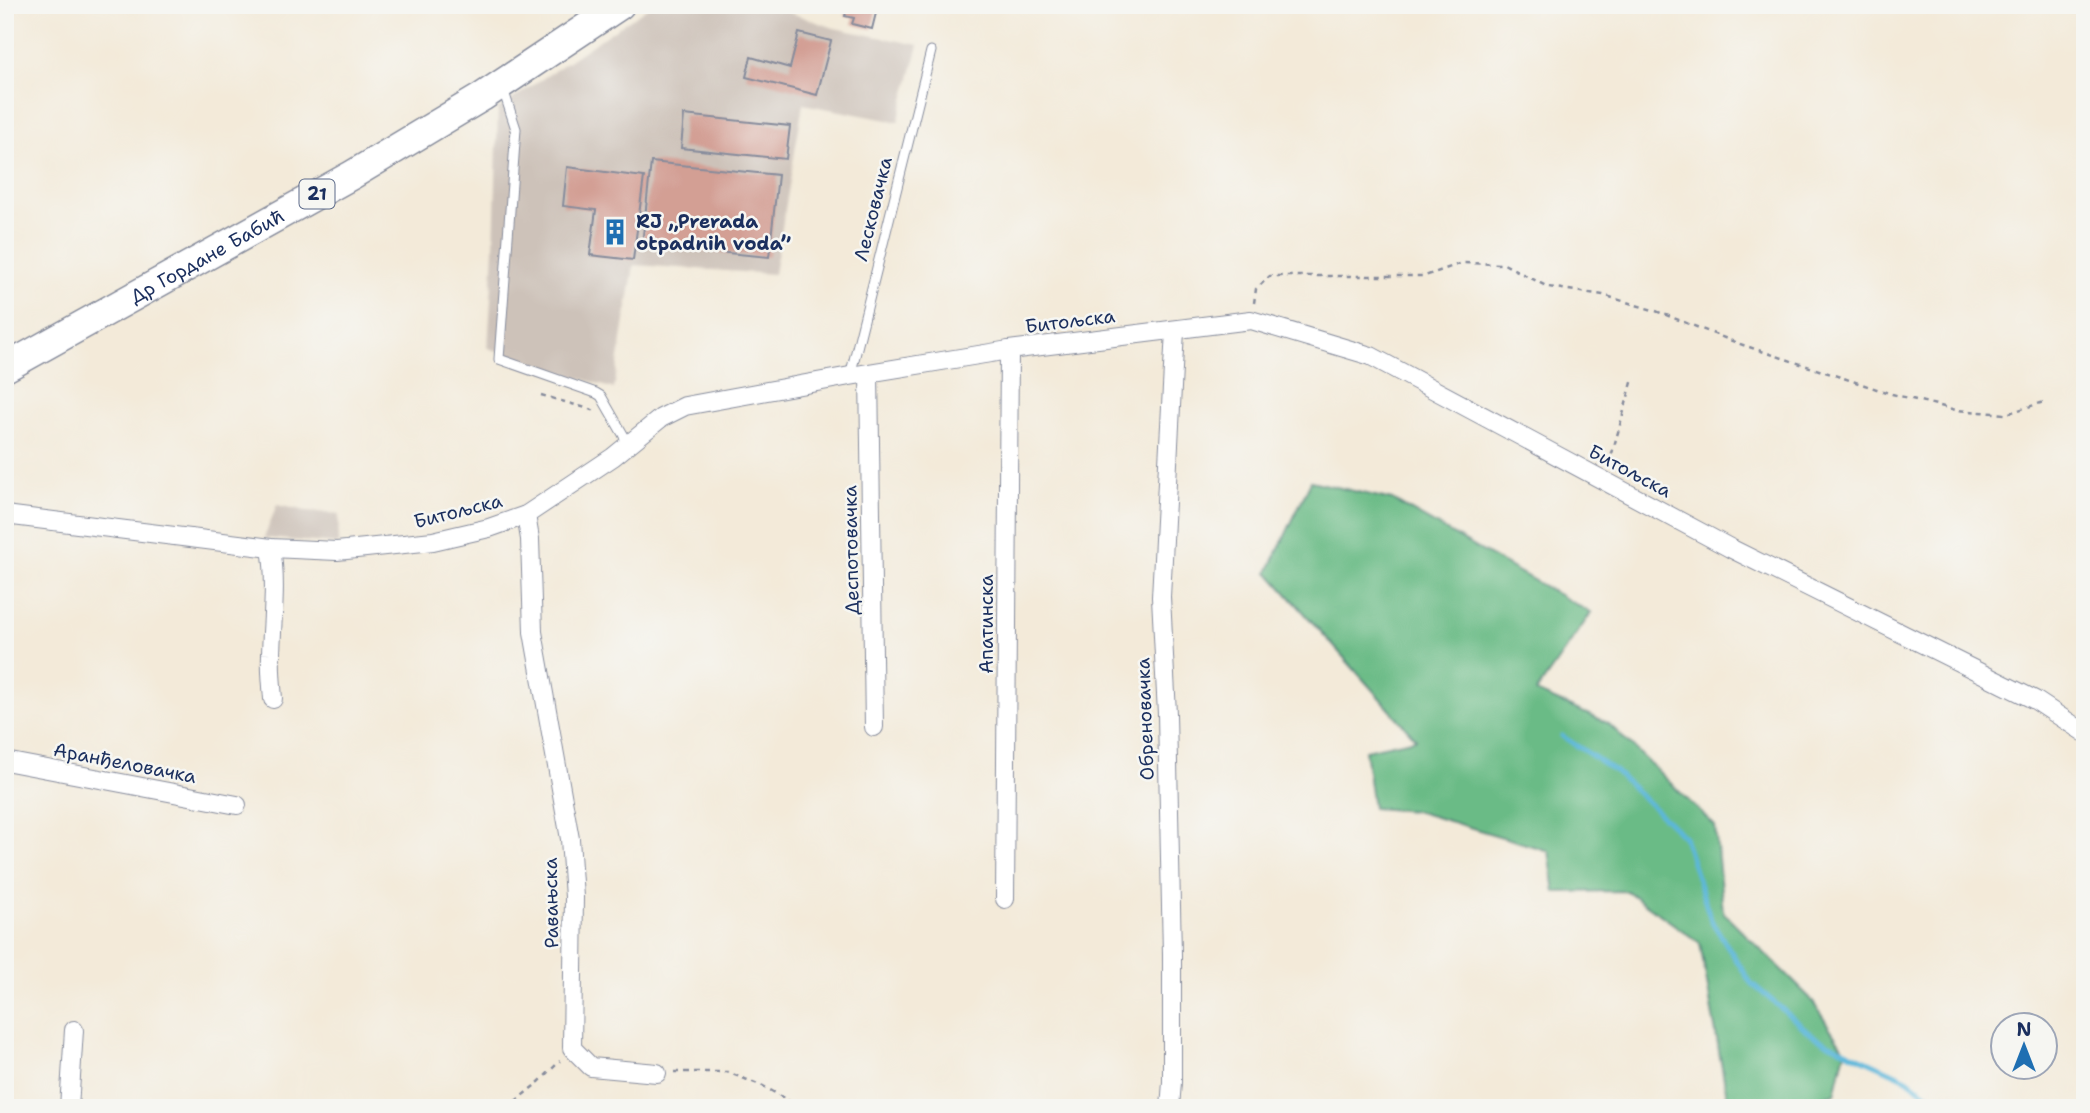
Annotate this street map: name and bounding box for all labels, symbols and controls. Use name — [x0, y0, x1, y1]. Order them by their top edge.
street label: Лесковачка — [848, 154, 898, 264]
road number: 21 — [300, 180, 334, 209]
street label: Др Гордане Бабић — [125, 203, 289, 309]
place label: RJ „Prerada otpadnih voda” — [636, 209, 791, 256]
building icon: RJ „Prerada otpadnih voda” — [600, 217, 630, 247]
street label: Битољска — [1024, 303, 1117, 339]
street label: Битољска — [1584, 439, 1676, 503]
street label: Деспотовачка — [837, 485, 865, 615]
street label: Битољска — [411, 488, 505, 534]
street label: Апатинска — [974, 574, 999, 674]
street label: Обреновачка — [1130, 657, 1160, 781]
street label: Аранђеловачка — [51, 737, 199, 789]
street label: Равањска — [538, 857, 564, 949]
north arrow — [1988, 1012, 2058, 1082]
text: N — [2016, 1017, 2032, 1042]

